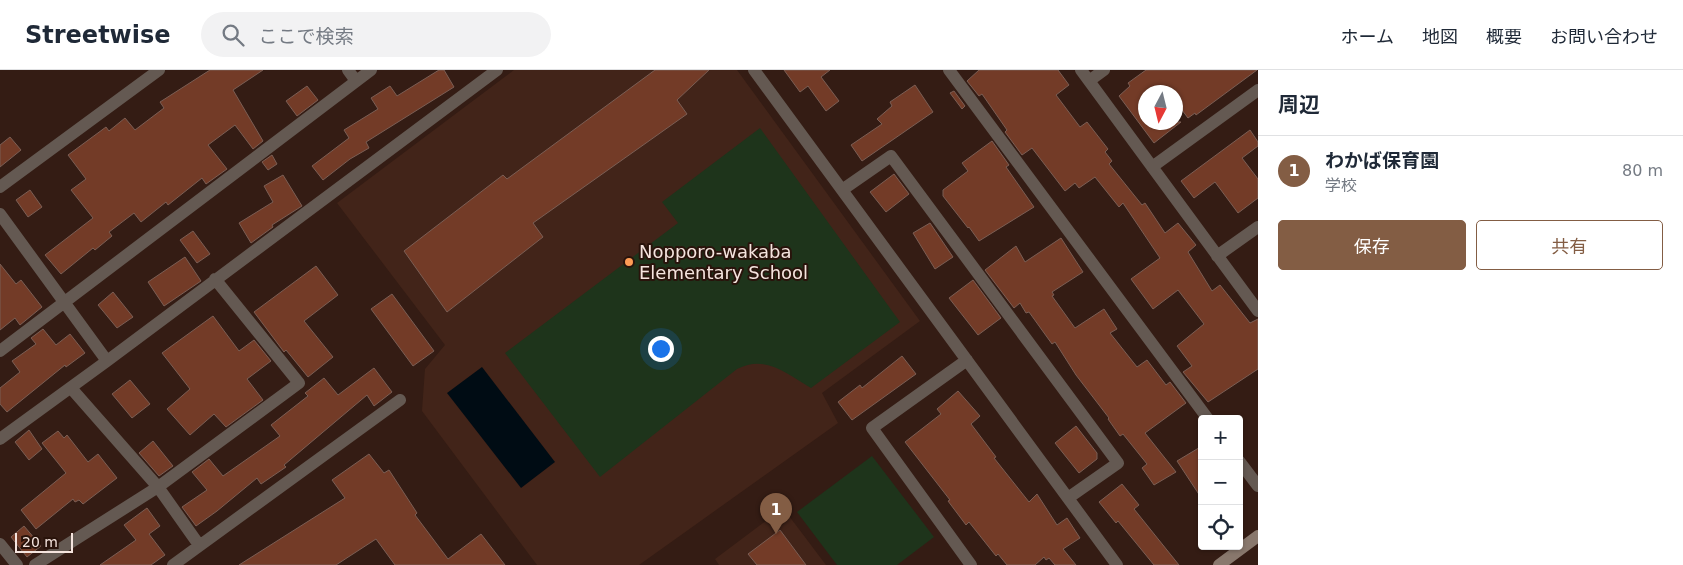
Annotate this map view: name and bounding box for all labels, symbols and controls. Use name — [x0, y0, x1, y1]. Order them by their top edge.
search box — [201, 12, 551, 57]
text: Streetwise — [25, 21, 171, 49]
icon: search — [219, 21, 247, 49]
text: ここで検索 — [259, 25, 354, 47]
text: ホーム — [1341, 26, 1394, 47]
text: 地図 — [1422, 26, 1458, 47]
text: 概要 — [1486, 26, 1522, 47]
text: お問い合わせ — [1550, 26, 1658, 47]
north arrow — [1138, 85, 1183, 130]
text: 周辺 — [1278, 93, 1320, 117]
text: わかば保育園 — [1325, 149, 1439, 171]
text: 1 — [1288, 161, 1300, 180]
text: 80 m — [1622, 161, 1663, 180]
text: 学校 — [1325, 176, 1357, 195]
button: 保存 — [1278, 220, 1466, 270]
button: 共有 — [1476, 220, 1663, 270]
place label: Nopporo-wakaba Elementary School — [639, 241, 808, 283]
marker: Nopporo-wakaba Elementary School — [623, 256, 635, 268]
your location — [648, 336, 674, 362]
map controls — [1198, 415, 1243, 550]
button: + — [1198, 415, 1243, 460]
button: − — [1198, 460, 1243, 505]
pin: 1 — [760, 493, 792, 534]
button: locate — [1198, 505, 1243, 550]
scale bar — [15, 530, 72, 553]
text: 20 m — [22, 534, 58, 550]

